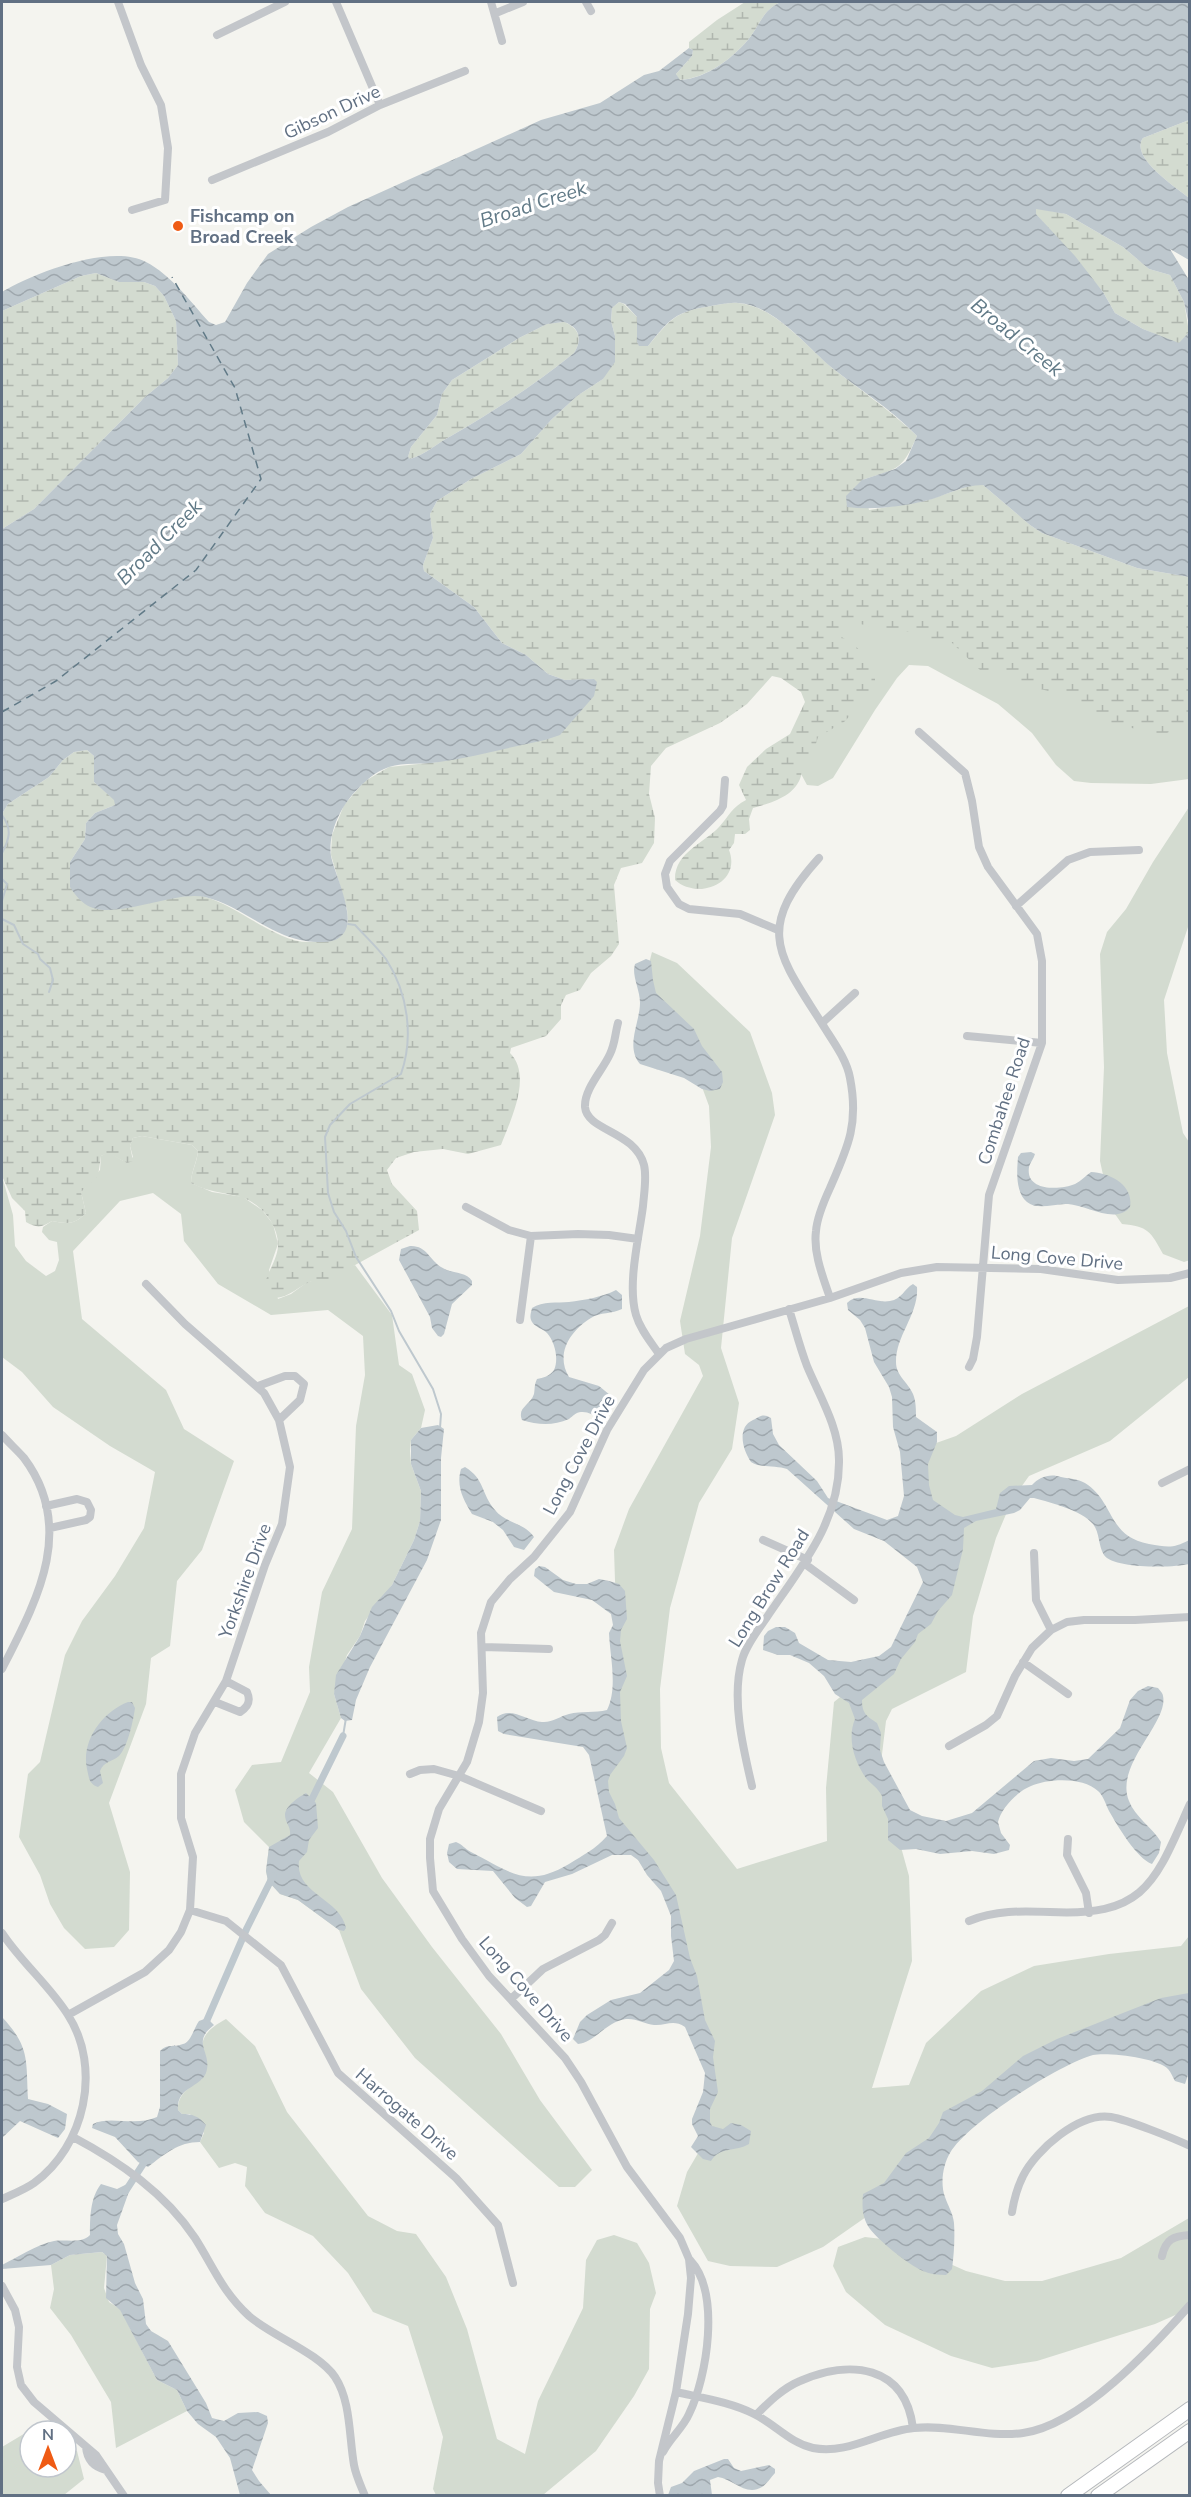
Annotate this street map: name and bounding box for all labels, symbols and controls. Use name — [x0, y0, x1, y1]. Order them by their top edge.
street label: Gibson Drive — [280, 79, 384, 145]
water label: Broad Creek — [476, 174, 591, 234]
place label: Fishcamp on Broad Creek — [190, 204, 295, 249]
marker: Fishcamp on Broad Creek — [171, 219, 185, 233]
water label: Broad Creek — [965, 292, 1069, 383]
water label: Broad Creek — [111, 493, 209, 591]
street label: Combahee Road — [972, 1034, 1036, 1168]
street label: Long Cove Drive — [990, 1240, 1124, 1276]
street label: Long Cove Drive — [537, 1391, 621, 1519]
street label: Yorkshire Drive — [213, 1520, 277, 1643]
street label: Long Brow Road — [723, 1524, 815, 1652]
street label: Long Cove Drive — [473, 1931, 579, 2047]
street label: Harrogate Drive — [350, 2063, 464, 2165]
north arrow — [18, 2419, 78, 2479]
text: N — [42, 2424, 54, 2446]

